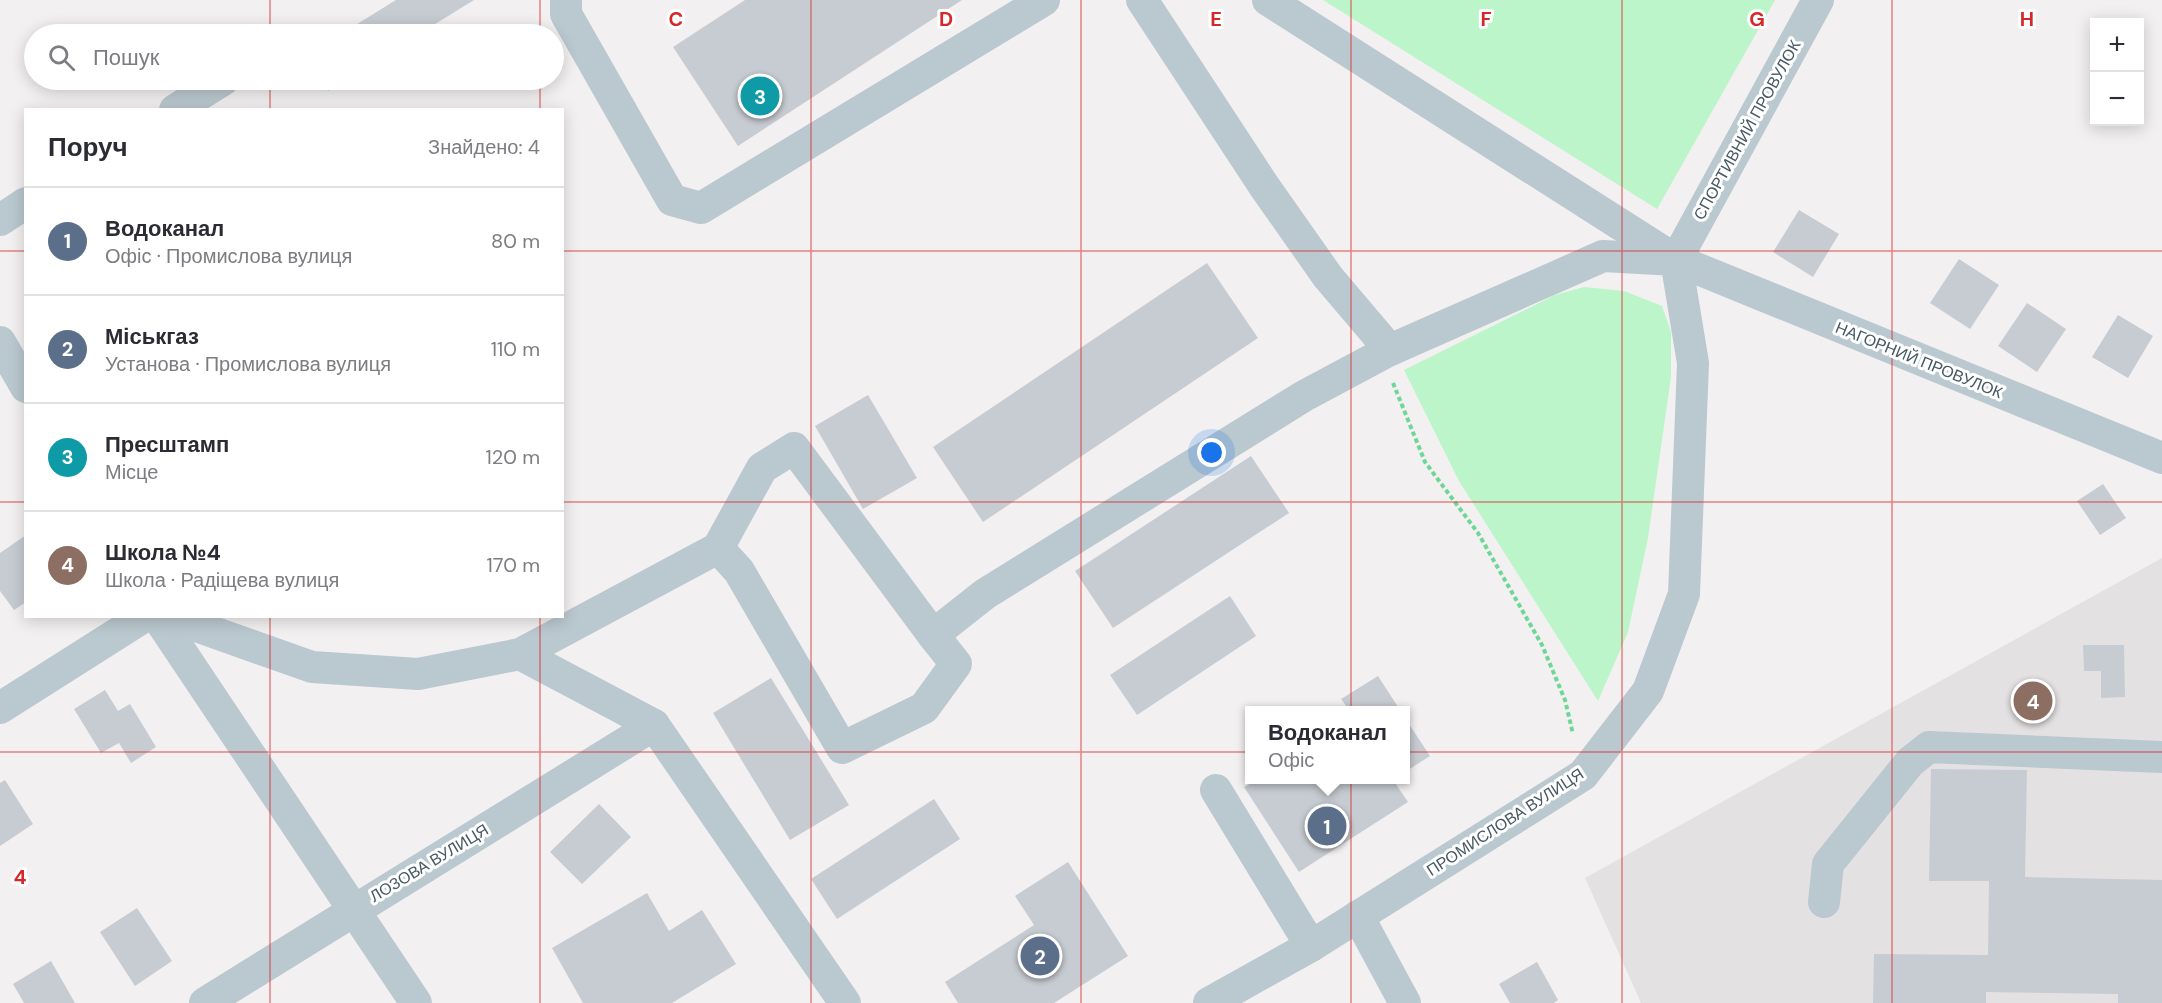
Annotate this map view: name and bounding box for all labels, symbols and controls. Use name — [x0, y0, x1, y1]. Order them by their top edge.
text: C — [669, 6, 683, 32]
text: D — [939, 6, 953, 32]
text: E — [1210, 6, 1222, 32]
text: F — [1480, 6, 1492, 32]
text: G — [1749, 6, 1765, 32]
text: H — [2020, 6, 2034, 32]
map controls — [2090, 18, 2144, 126]
button: + — [2090, 18, 2144, 72]
search box — [24, 24, 564, 90]
street label: СПОРТИВНИЙ ПРОВУЛОК — [1689, 36, 1806, 224]
icon: search — [45, 41, 78, 74]
text: Пошук — [93, 43, 159, 72]
button: − — [2090, 72, 2144, 126]
pin: 3 — [740, 74, 780, 118]
text: Поруч — [48, 130, 128, 164]
text: Знайдено: 4 — [428, 134, 540, 160]
text: Водоканал — [105, 214, 224, 243]
text: 1 — [64, 228, 71, 254]
text: 80 m — [491, 228, 540, 254]
text: Офіс · Промислова вулиця — [105, 243, 352, 269]
street label: НАГОРНИЙ ПРОВУЛОК — [1832, 317, 2006, 403]
text: Міськгаз — [105, 322, 199, 351]
text: 2 — [62, 336, 73, 362]
text: 110 m — [491, 336, 540, 362]
text: Установа · Промислова вулиця — [105, 351, 391, 377]
text: Пресштамп — [105, 430, 229, 459]
your location — [1197, 438, 1226, 467]
text: 3 — [61, 444, 74, 470]
text: 120 m — [486, 444, 540, 470]
text: Місце — [105, 459, 158, 485]
text: Школа №4 — [105, 538, 221, 567]
text: 4 — [61, 552, 74, 578]
text: 170 m — [487, 552, 540, 578]
text: Школа · Радіщева вулиця — [105, 567, 339, 593]
pin: 4 — [2014, 678, 2052, 724]
popup — [1245, 706, 1410, 784]
text: Водоканал — [1268, 718, 1387, 747]
text: Офіс — [1268, 747, 1314, 773]
street label: ПРОМИСЛОВА ВУЛИЦЯ — [1422, 763, 1588, 881]
pin: 1 — [1308, 804, 1346, 848]
street label: ЛОЗОВА ВУЛИЦЯ — [366, 819, 492, 907]
text: 4 — [14, 864, 27, 890]
pin: 2 — [1020, 934, 1060, 978]

